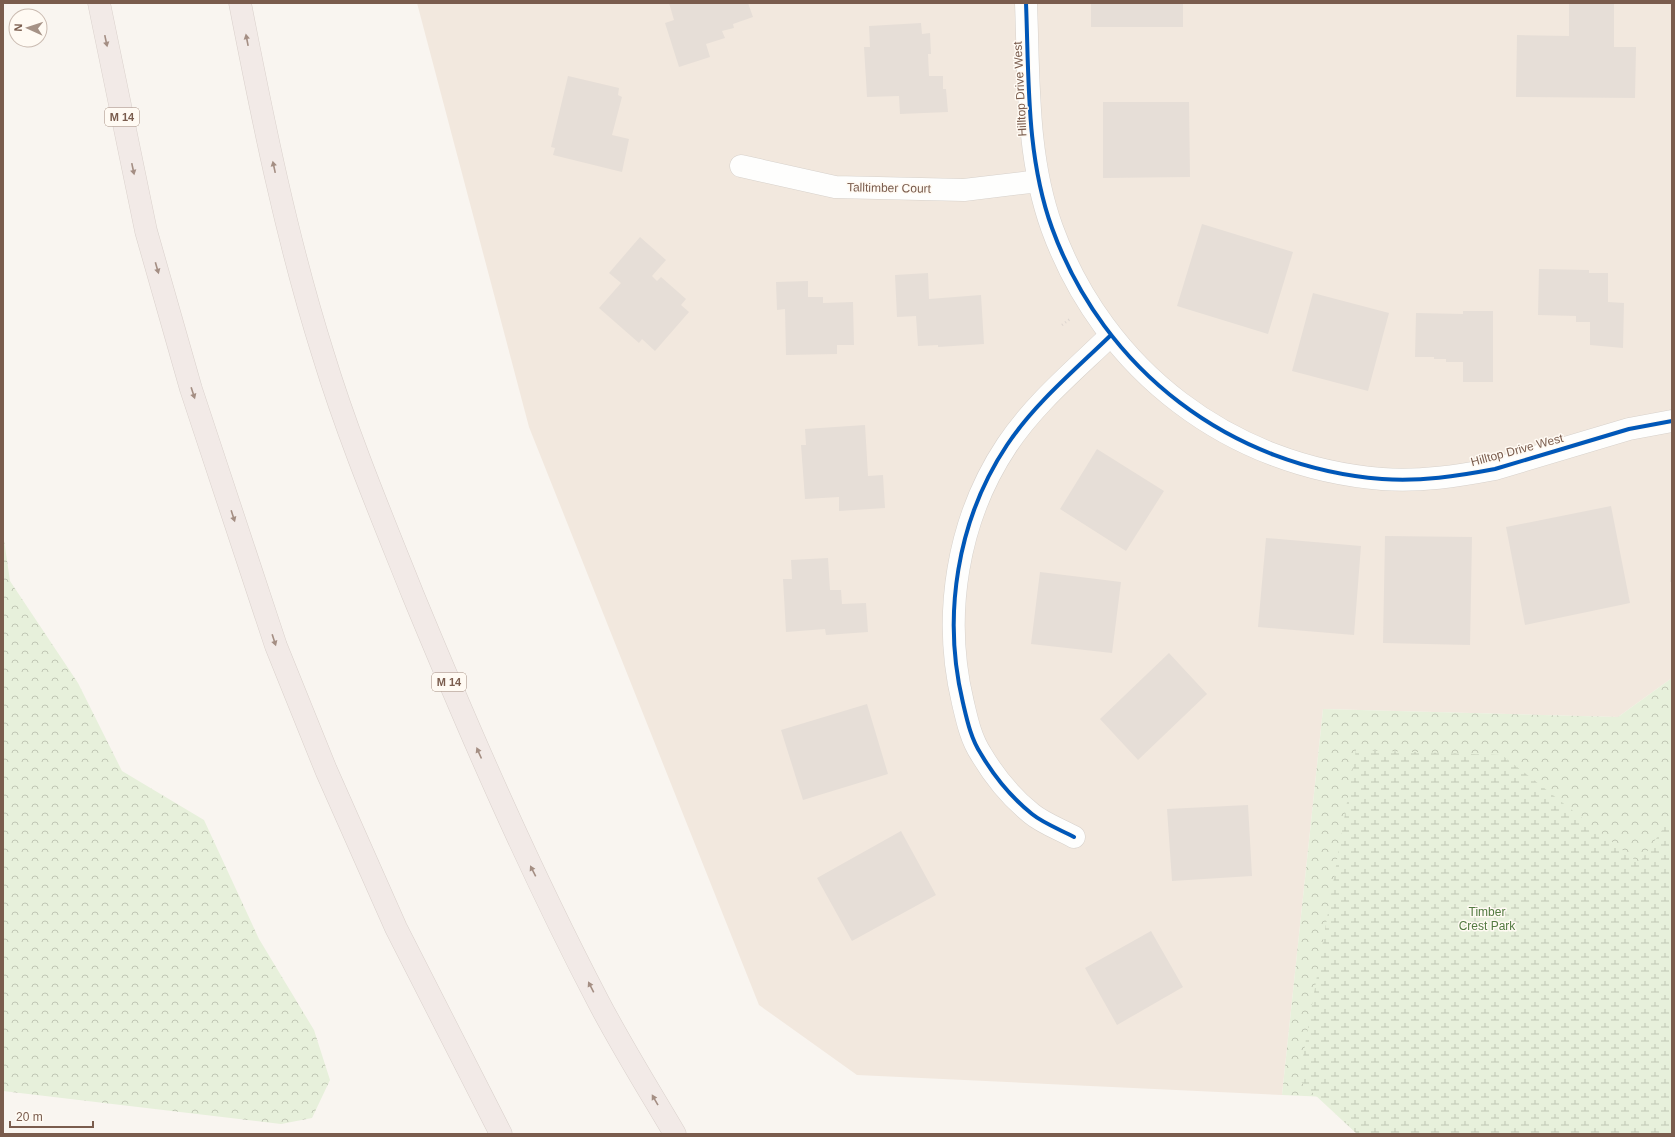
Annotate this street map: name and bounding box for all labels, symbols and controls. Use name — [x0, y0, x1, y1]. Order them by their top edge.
north arrow — [8, 8, 48, 48]
text: N — [12, 23, 24, 32]
one-way arrow — [244, 34, 250, 46]
one-way arrow — [104, 35, 110, 47]
street label: Hilltop Drive West — [1010, 40, 1029, 137]
road number: M 14 — [105, 108, 139, 126]
one-way arrow — [271, 161, 277, 173]
one-way arrow — [130, 162, 136, 175]
street label: Talltimber Court — [847, 180, 932, 196]
one-way arrow — [154, 262, 160, 274]
one-way arrow — [190, 387, 196, 399]
street label: Hilltop Drive West — [1469, 431, 1565, 469]
one-way arrow — [230, 511, 236, 523]
one-way arrow — [271, 634, 277, 646]
road number: M 14 — [432, 673, 466, 691]
one-way arrow — [476, 747, 482, 758]
one-way arrow — [530, 865, 536, 877]
park label: Timber Crest Park — [1459, 905, 1516, 933]
one-way arrow — [588, 981, 594, 993]
one-way arrow — [652, 1094, 659, 1106]
scale bar — [10, 1103, 93, 1129]
text: 20 m — [16, 1110, 43, 1124]

